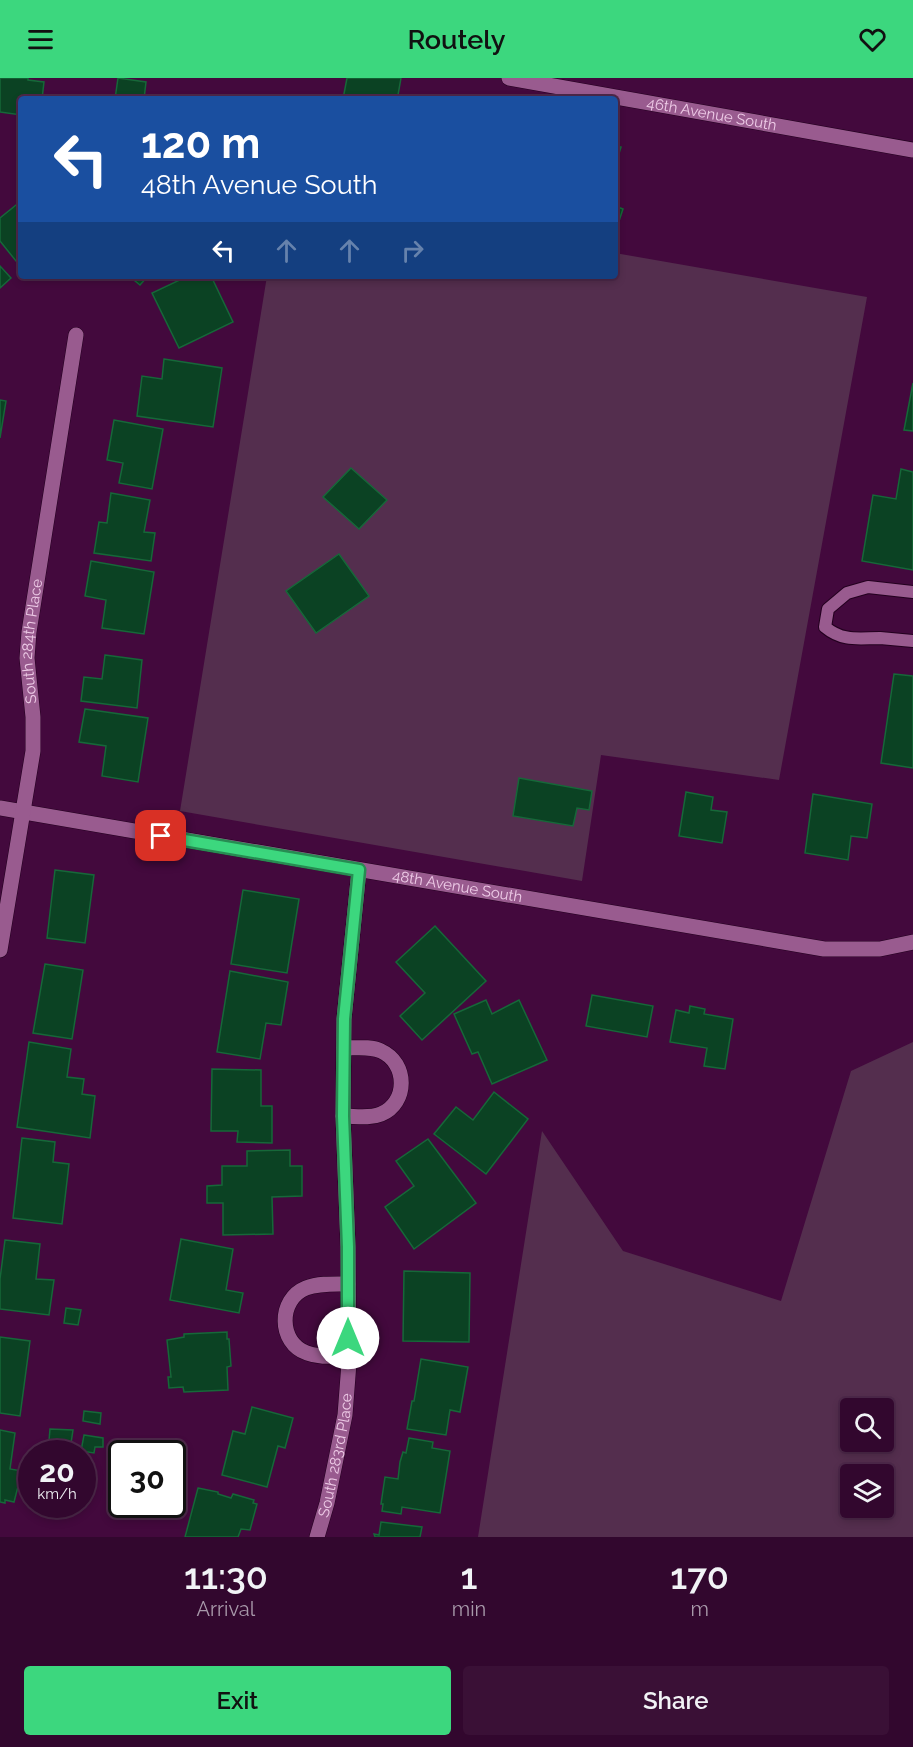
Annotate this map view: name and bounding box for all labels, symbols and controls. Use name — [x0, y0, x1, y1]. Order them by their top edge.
icon: menu — [24, 23, 57, 56]
icon: heart — [856, 23, 889, 56]
text: Routely — [407, 24, 506, 55]
street label: 46th Avenue South — [645, 94, 778, 135]
text: 120 m — [141, 119, 260, 168]
icon: left — [42, 120, 120, 198]
text: 48th Avenue South — [141, 169, 378, 200]
icon: left — [207, 234, 240, 267]
icon: ahead — [270, 234, 303, 267]
icon: ahead — [333, 234, 366, 267]
icon: right — [396, 234, 429, 267]
street label: South 284th Place — [18, 577, 46, 705]
pin — [135, 810, 186, 861]
icon: arrive — [144, 819, 177, 852]
street label: 48th Avenue South — [391, 866, 524, 906]
position arrow — [316, 1306, 380, 1370]
street label: South 283rd Place — [314, 1392, 356, 1519]
map controls — [840, 1398, 894, 1518]
button: search — [840, 1398, 894, 1452]
speed limit sign: 30 — [108, 1440, 186, 1518]
text: 20 — [39, 1454, 75, 1489]
button: layers — [840, 1464, 894, 1518]
text: km/h — [37, 1485, 77, 1503]
text: 11:30 — [184, 1555, 268, 1597]
text: 1 — [461, 1555, 477, 1597]
text: 170 — [670, 1555, 729, 1597]
text: Arrival — [197, 1597, 255, 1621]
text: min — [452, 1597, 486, 1621]
text: m — [690, 1597, 709, 1621]
button: Exit — [24, 1666, 451, 1735]
button: Share — [463, 1666, 889, 1735]

